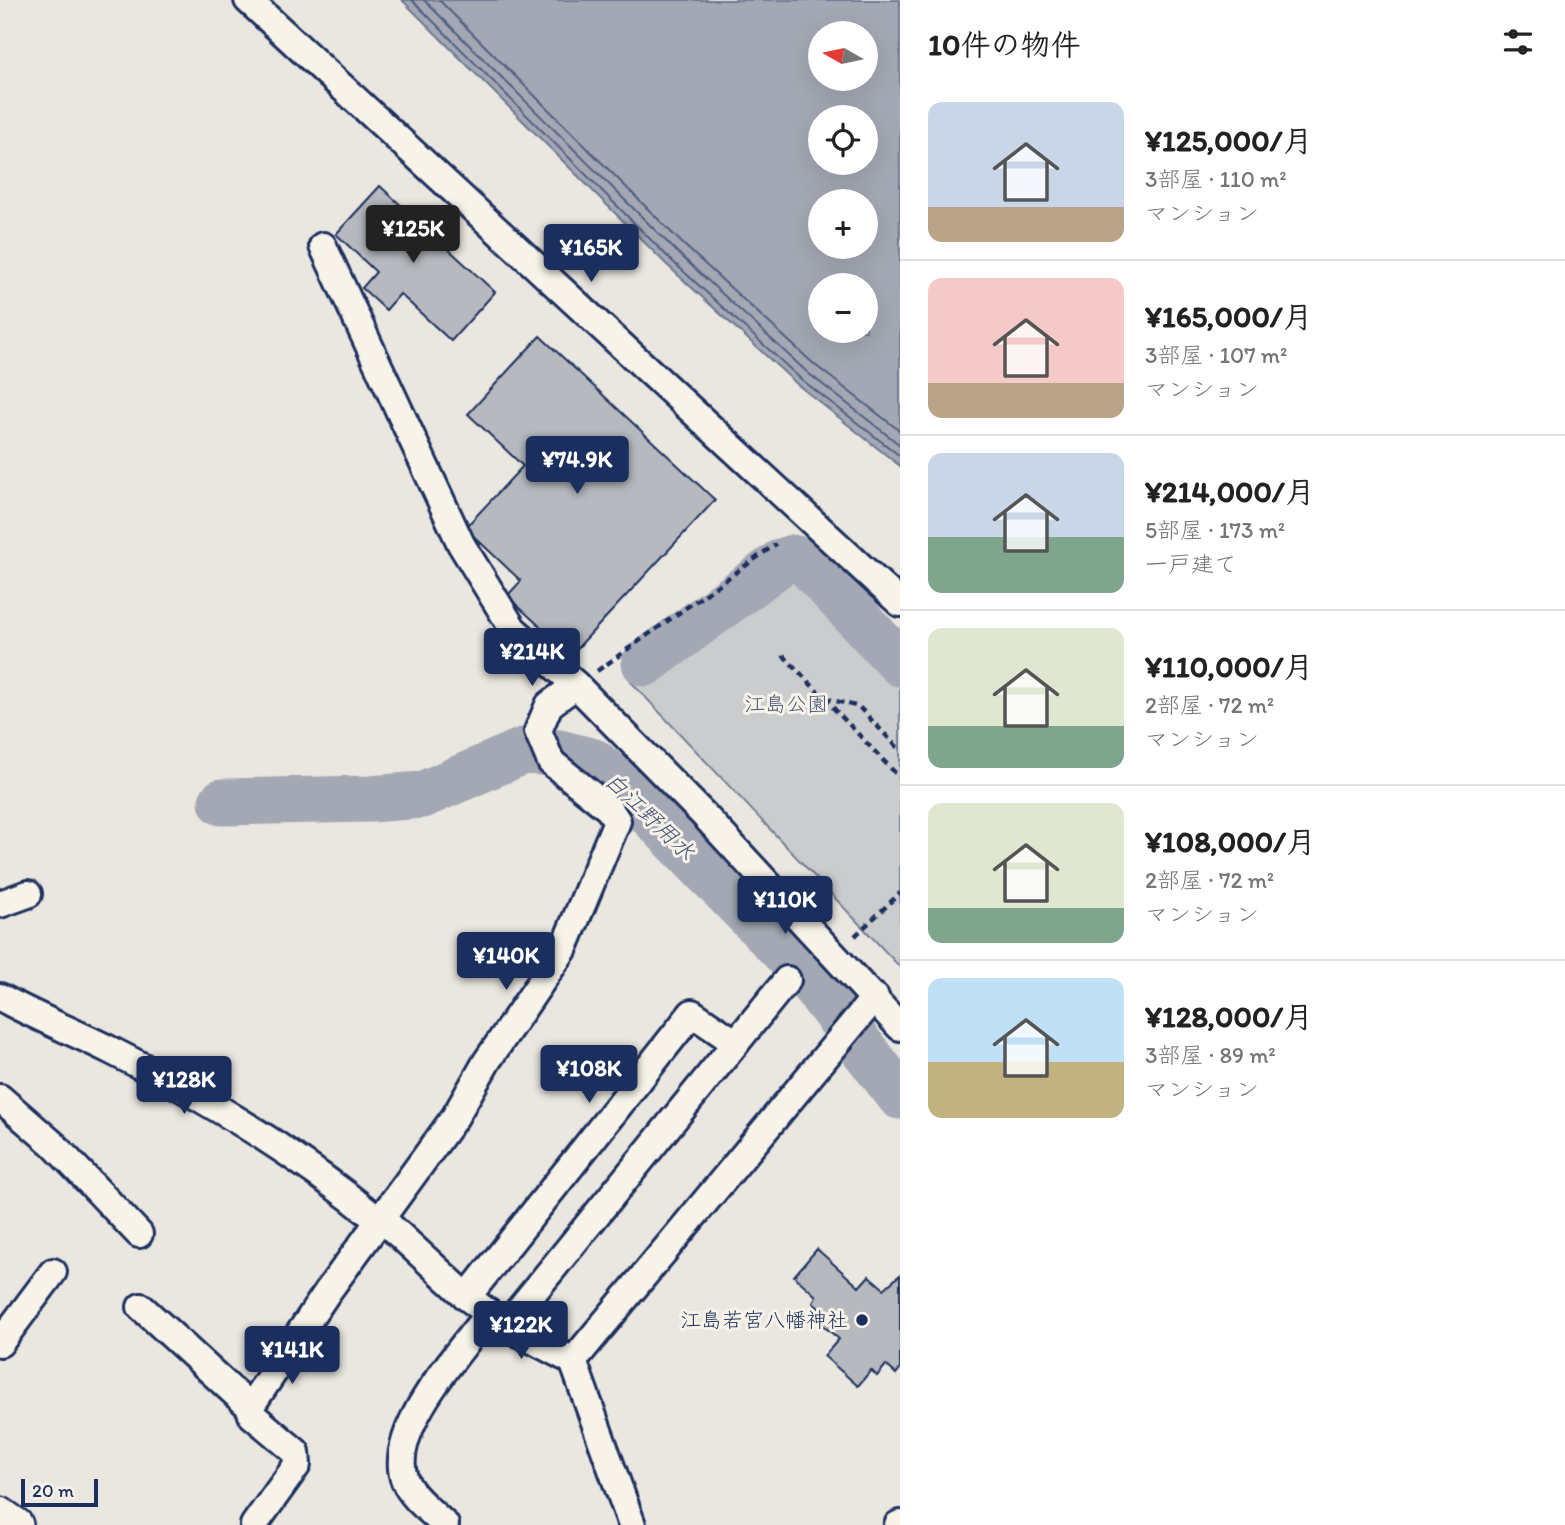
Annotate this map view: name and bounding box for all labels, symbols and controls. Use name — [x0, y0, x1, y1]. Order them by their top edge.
north arrow — [808, 21, 878, 91]
map controls — [808, 21, 878, 343]
icon: filters — [1499, 23, 1537, 61]
text: 10件の物件 — [928, 26, 1080, 63]
button: locate — [808, 105, 878, 175]
text: ¥125,000/月 — [1145, 122, 1312, 159]
icon: home — [984, 130, 1068, 214]
text: 3部屋 · 110 m² — [1145, 165, 1287, 193]
button: + — [808, 189, 878, 259]
text: マンション — [1145, 199, 1259, 227]
pin: ¥125K — [364, 205, 462, 265]
text: ¥125K — [382, 214, 444, 242]
pin: ¥165K — [542, 224, 640, 284]
text: ¥165K — [560, 233, 622, 261]
button: − — [808, 273, 878, 343]
text: ¥165,000/月 — [1145, 298, 1313, 335]
icon: home — [984, 306, 1068, 390]
text: 3部屋 · 107 m² — [1145, 341, 1287, 369]
text: マンション — [1145, 375, 1259, 403]
pin: ¥74.9K — [520, 436, 634, 496]
text: ¥74.9K — [542, 445, 612, 473]
text: ¥214,000/月 — [1145, 473, 1315, 510]
icon: home — [984, 481, 1068, 565]
text: 5部屋 · 173 m² — [1145, 516, 1285, 544]
text: 一戸建て — [1145, 550, 1237, 578]
pin: ¥214K — [483, 628, 581, 688]
text: ¥214K — [500, 637, 564, 665]
text: ¥110,000/月 — [1145, 648, 1313, 685]
icon: home — [984, 656, 1068, 740]
park label: 江島公園 — [744, 691, 828, 716]
text: 2部屋 · 72 m² — [1145, 691, 1274, 719]
text: マンション — [1145, 725, 1259, 753]
water label: 白江野用水 — [599, 766, 701, 866]
text: ¥108,000/月 — [1145, 823, 1316, 860]
icon: home — [984, 831, 1068, 915]
text: 2部屋 · 72 m² — [1145, 866, 1274, 894]
pin: ¥110K — [736, 876, 834, 936]
text: ¥110K — [753, 885, 817, 913]
text: マンション — [1145, 900, 1259, 928]
pin: ¥140K — [457, 932, 555, 992]
text: ¥140K — [473, 941, 539, 969]
text: ¥128,000/月 — [1145, 998, 1313, 1035]
icon: home — [984, 1006, 1068, 1090]
text: 3部屋 · 89 m² — [1145, 1041, 1276, 1069]
pin: ¥108K — [540, 1046, 638, 1105]
text: ¥108K — [556, 1054, 622, 1082]
pin: ¥128K — [135, 1056, 233, 1116]
text: ¥128K — [153, 1065, 215, 1093]
text: マンション — [1145, 1075, 1259, 1103]
pin: ¥122K — [472, 1302, 570, 1361]
place label: 江島若宮八幡神社 — [680, 1307, 848, 1332]
text: ¥122K — [490, 1310, 552, 1338]
marker: 江島若宮八幡神社 — [854, 1312, 870, 1328]
pin: ¥141K — [243, 1326, 341, 1386]
text: ¥141K — [261, 1335, 323, 1363]
scale bar — [21, 1476, 98, 1508]
text: 20 m — [32, 1479, 74, 1502]

